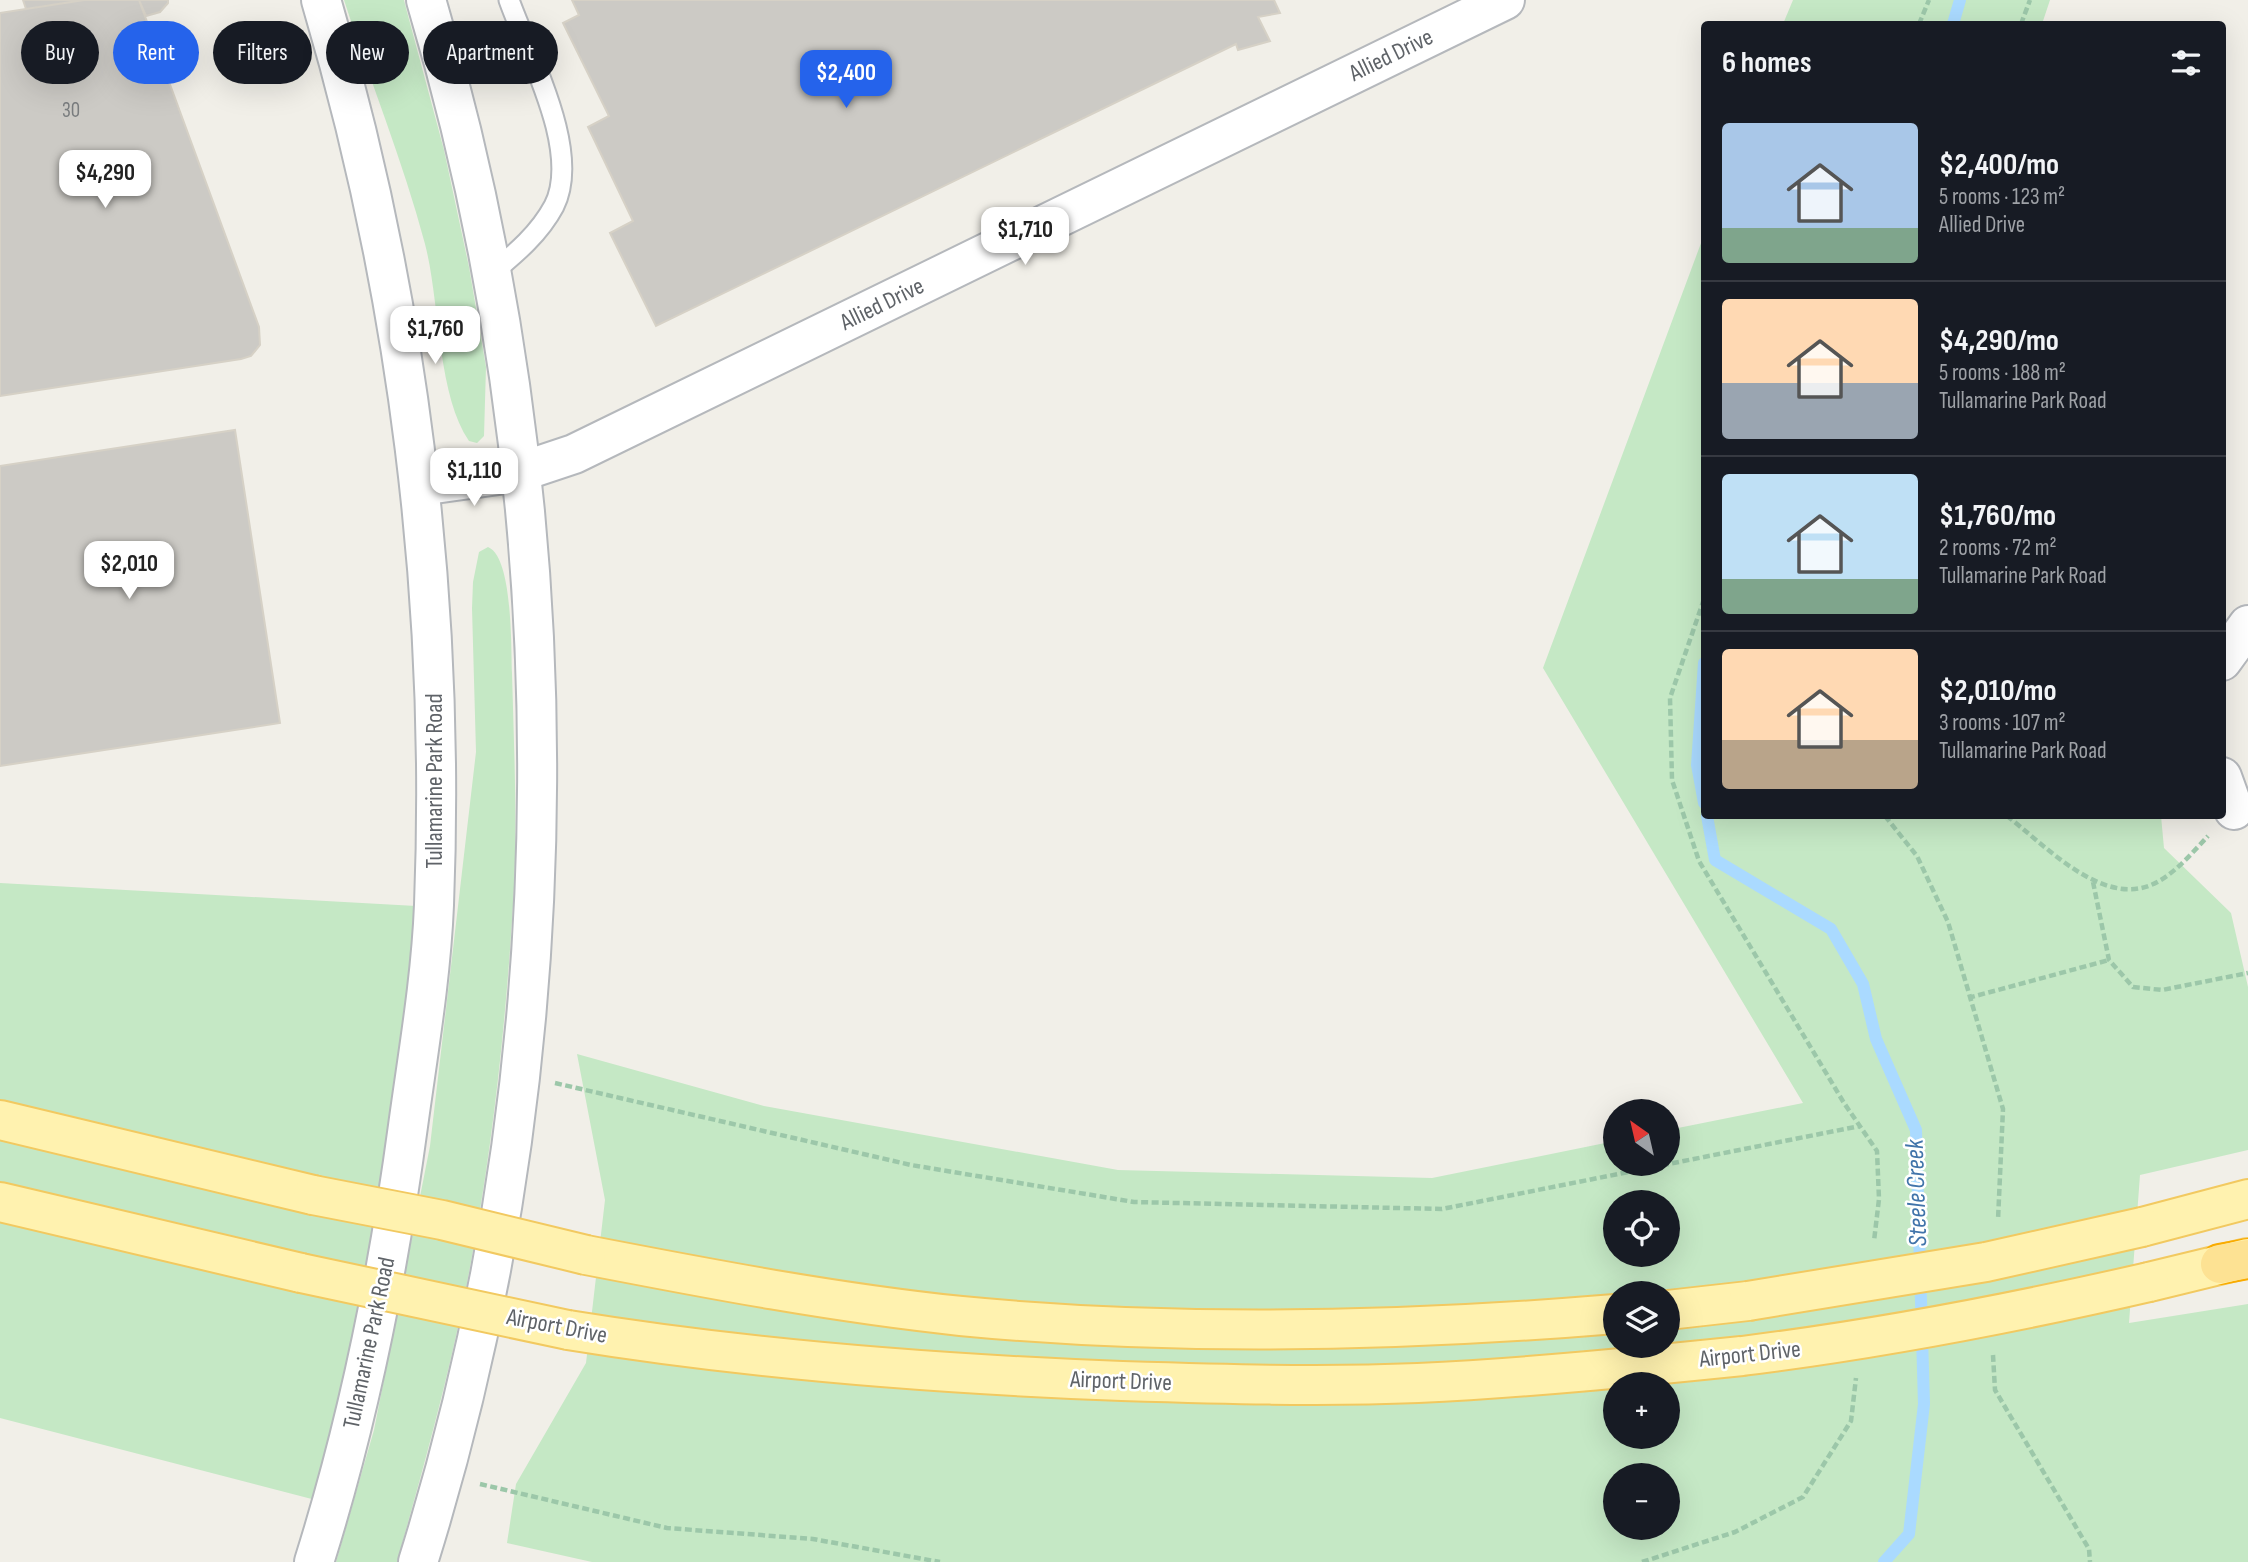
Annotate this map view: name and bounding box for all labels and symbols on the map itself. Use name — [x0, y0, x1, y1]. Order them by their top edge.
street label: Allied Drive — [1343, 22, 1438, 88]
pin: $2,400 — [789, 50, 903, 110]
house number: 30 — [62, 98, 80, 123]
pin: $4,290 — [48, 150, 162, 210]
pin: $1,710 — [968, 208, 1082, 267]
street label: Allied Drive — [834, 271, 929, 337]
pin: $1,760 — [378, 306, 492, 366]
pin: $1,110 — [417, 448, 531, 508]
pin: $2,010 — [72, 542, 186, 601]
street label: Tullamarine Park Road — [420, 694, 449, 868]
north arrow — [1603, 1099, 1680, 1176]
water label: Steele Creek — [1900, 1138, 1934, 1247]
street label: Tullamarine Park Road — [337, 1254, 401, 1432]
street label: Airport Drive — [503, 1302, 610, 1350]
street label: Airport Drive — [1697, 1334, 1802, 1374]
street label: Airport Drive — [1069, 1365, 1172, 1397]

